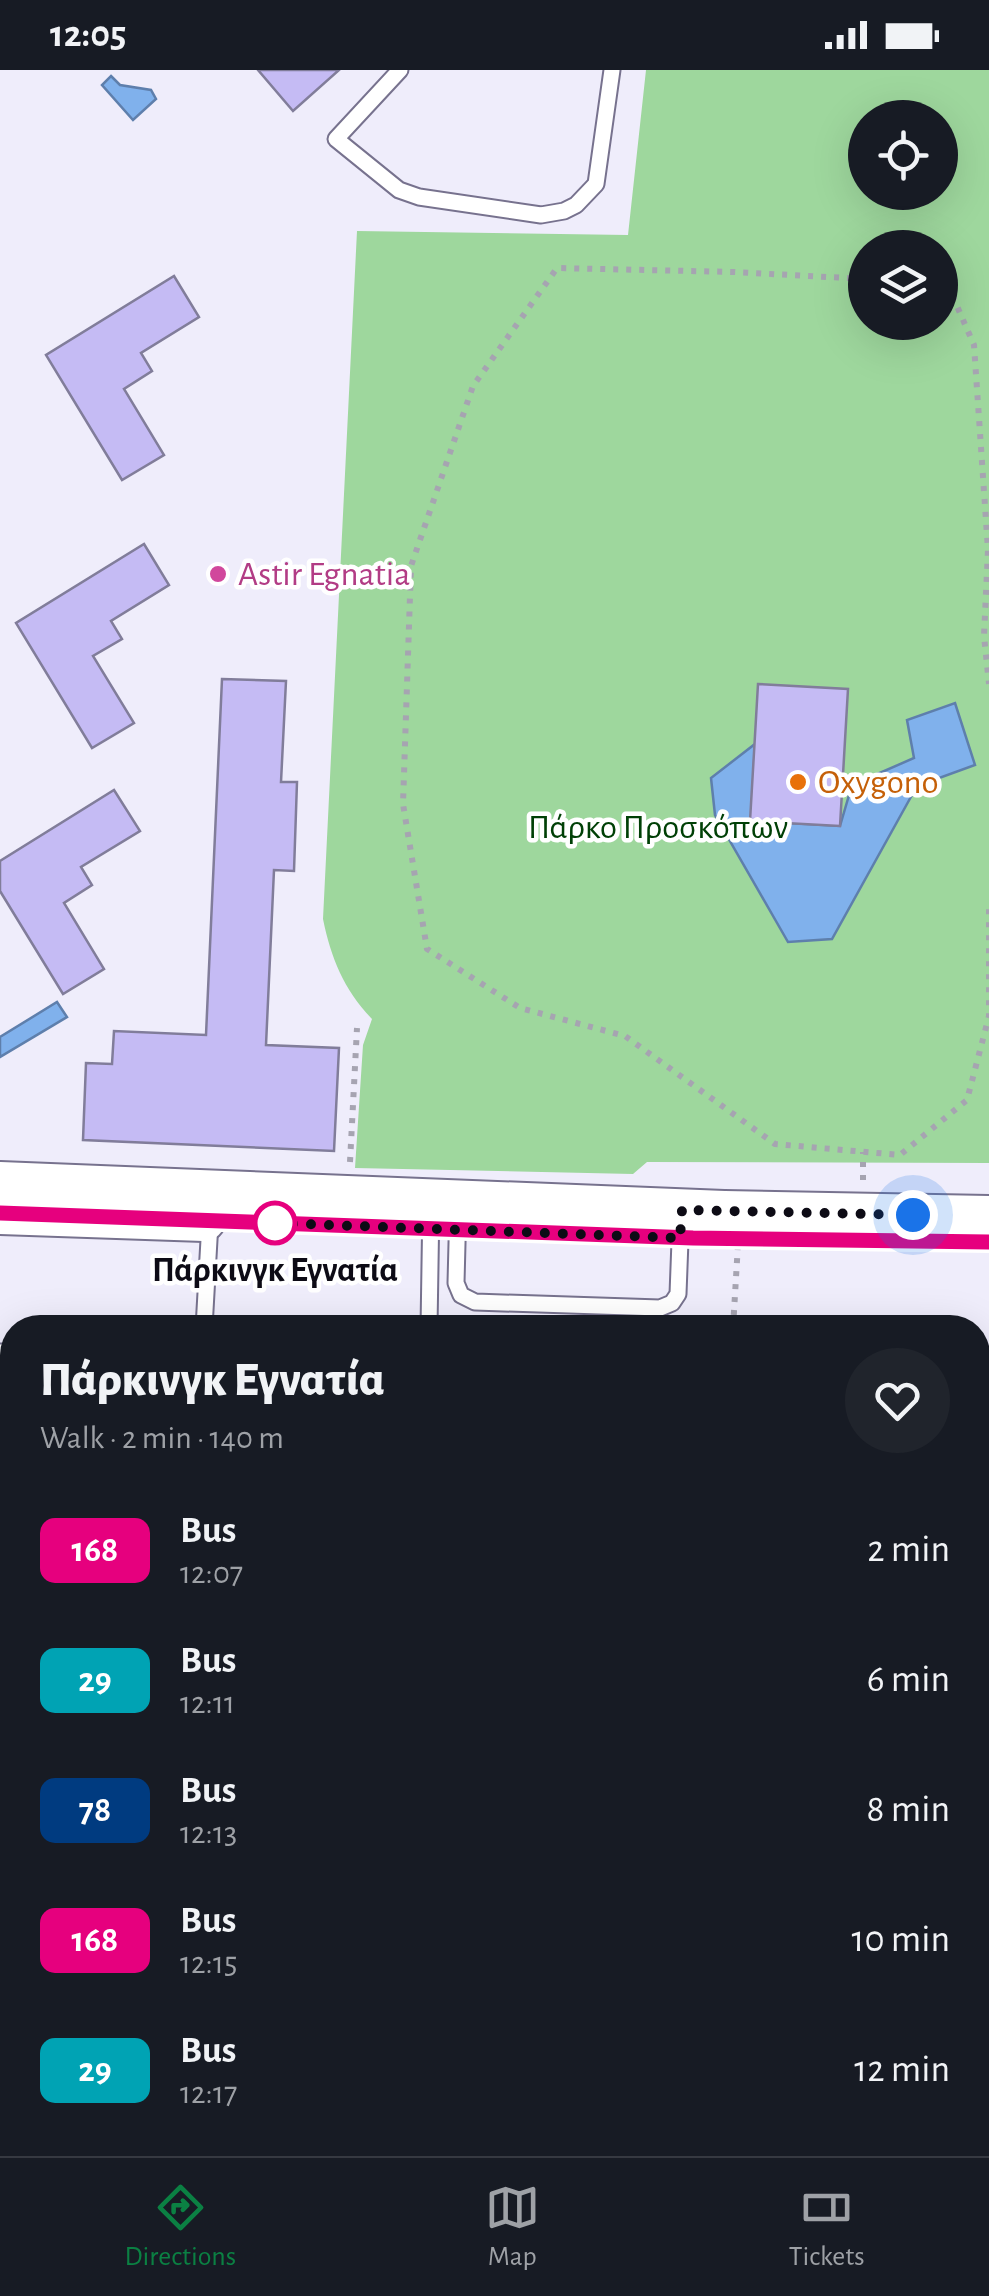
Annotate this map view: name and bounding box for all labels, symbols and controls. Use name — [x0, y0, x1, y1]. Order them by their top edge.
text: 12:05 — [50, 16, 127, 54]
map controls — [848, 100, 958, 340]
button: locate — [848, 100, 958, 210]
button: layers — [848, 230, 958, 340]
place label: Astir Egnatia — [238, 557, 410, 592]
marker: Astir Egnatia — [207, 563, 229, 585]
place label: Oxygono — [818, 765, 939, 800]
marker: Oxygono — [787, 771, 809, 793]
park label: Πάρκο Προσκόπων — [528, 810, 788, 845]
your location — [888, 1190, 938, 1240]
marker: Πάρκινγκ Εγνατία — [254, 1202, 296, 1244]
place label: Πάρκινγκ Εγνατία — [152, 1253, 398, 1288]
button: heart — [845, 1348, 950, 1453]
text: Πάρκινγκ Εγνατία — [40, 1357, 385, 1405]
text: Walk · 2 min · 140 m — [40, 1422, 284, 1454]
text: Bus — [180, 1512, 236, 1550]
text: 2 min — [867, 1531, 950, 1569]
text: 168 — [72, 1533, 118, 1568]
text: 12:07 — [180, 1557, 243, 1589]
text: Bus — [180, 1642, 236, 1680]
text: 6 min — [867, 1661, 950, 1699]
text: 29 — [78, 1663, 112, 1698]
text: 12:11 — [180, 1687, 235, 1719]
text: Bus — [180, 1772, 236, 1810]
text: 8 min — [867, 1791, 950, 1829]
text: 78 — [79, 1793, 111, 1828]
text: 12:13 — [180, 1817, 237, 1849]
text: Bus — [180, 1902, 236, 1940]
text: 10 min — [851, 1921, 950, 1959]
text: 168 — [72, 1923, 118, 1958]
text: 12:15 — [180, 1947, 237, 1979]
text: Bus — [180, 2032, 236, 2070]
text: 12 min — [854, 2051, 950, 2089]
text: 29 — [78, 2053, 112, 2088]
text: 12:17 — [180, 2077, 237, 2109]
tab: Directions — [124, 2180, 236, 2274]
tab: Map — [485, 2180, 540, 2274]
tab: Tickets — [789, 2180, 865, 2274]

